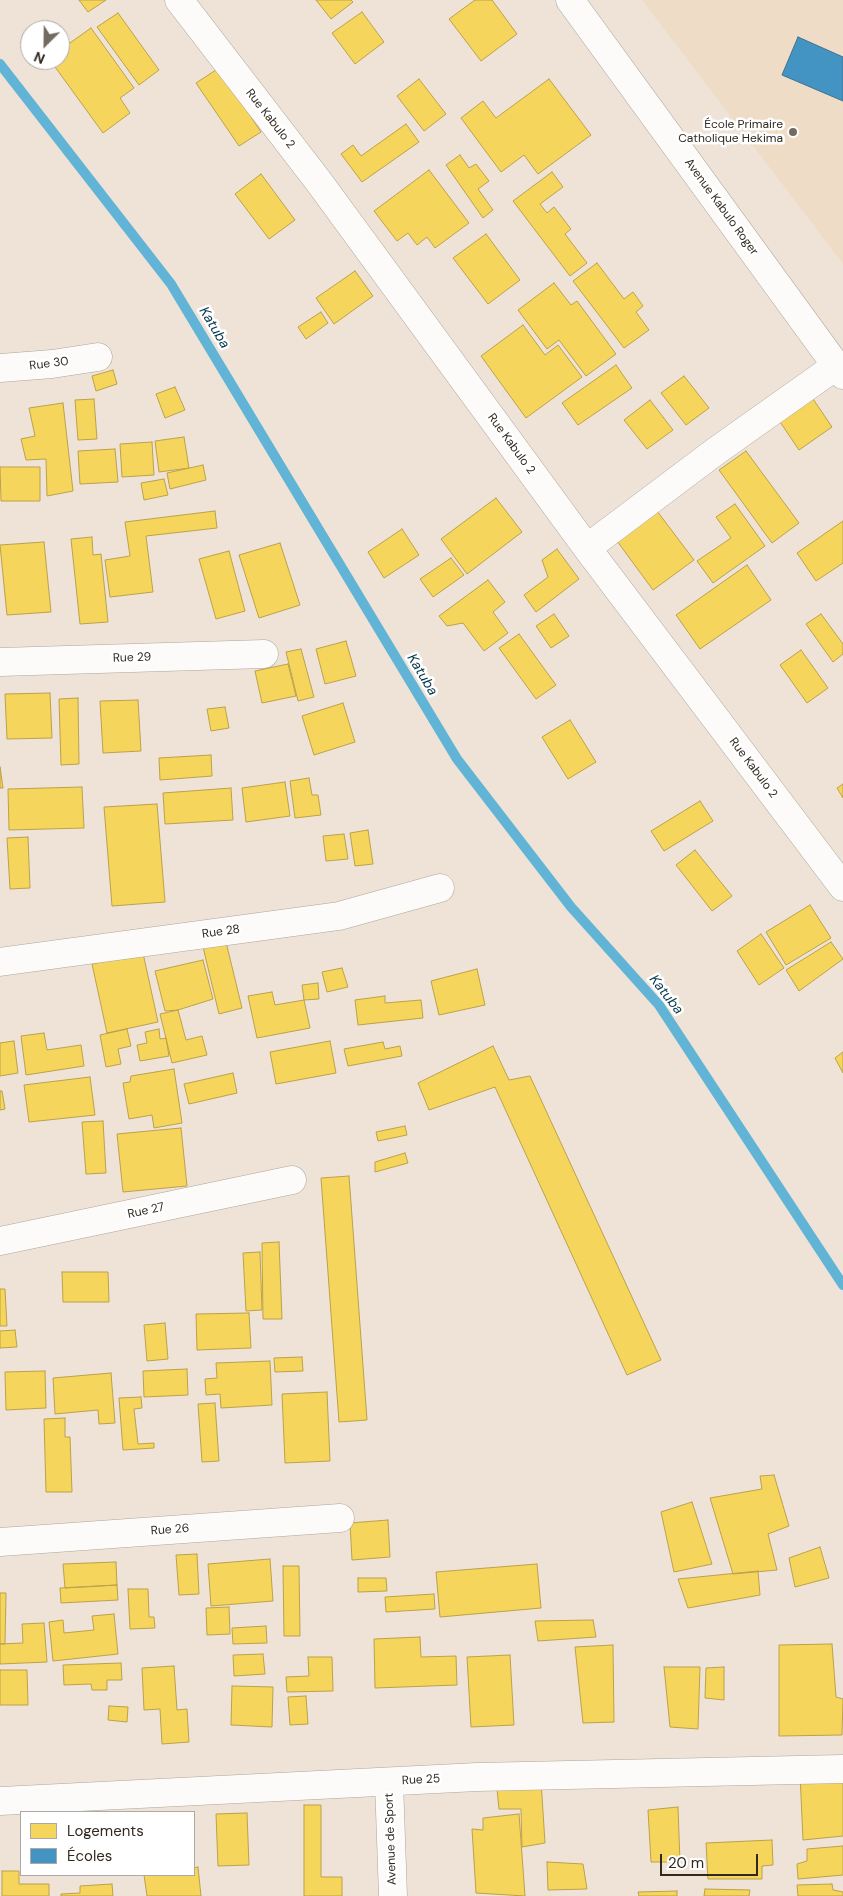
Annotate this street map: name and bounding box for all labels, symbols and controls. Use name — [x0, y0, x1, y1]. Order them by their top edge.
north arrow — [20, 20, 70, 70]
text: N — [31, 48, 48, 68]
street label: Rue Kabulo 2 — [242, 86, 298, 152]
place label: École Primaire Catholique Hekima — [678, 118, 783, 146]
marker: École Primaire Catholique Hekima — [787, 126, 799, 138]
street label: Avenue Kabulo Roger — [681, 156, 761, 258]
water label: Katuba — [195, 304, 233, 352]
street label: Rue 30 — [29, 354, 69, 374]
street label: Rue Kabulo 2 — [484, 411, 538, 477]
street label: Rue 29 — [113, 650, 151, 666]
water label: Katuba — [403, 651, 441, 699]
street label: Rue Kabulo 2 — [726, 735, 780, 801]
street label: Rue 28 — [201, 922, 241, 942]
water label: Katuba — [645, 972, 687, 1018]
street label: Rue 27 — [126, 1200, 166, 1222]
street label: Rue 26 — [150, 1521, 190, 1539]
street label: Rue 25 — [402, 1772, 440, 1788]
street label: Avenue de Sport — [382, 1793, 400, 1885]
legend — [20, 1811, 195, 1876]
text: Logements — [67, 1821, 144, 1841]
scale bar — [663, 1844, 760, 1876]
text: Écoles — [67, 1846, 112, 1866]
text: 20 m — [668, 1853, 704, 1873]

